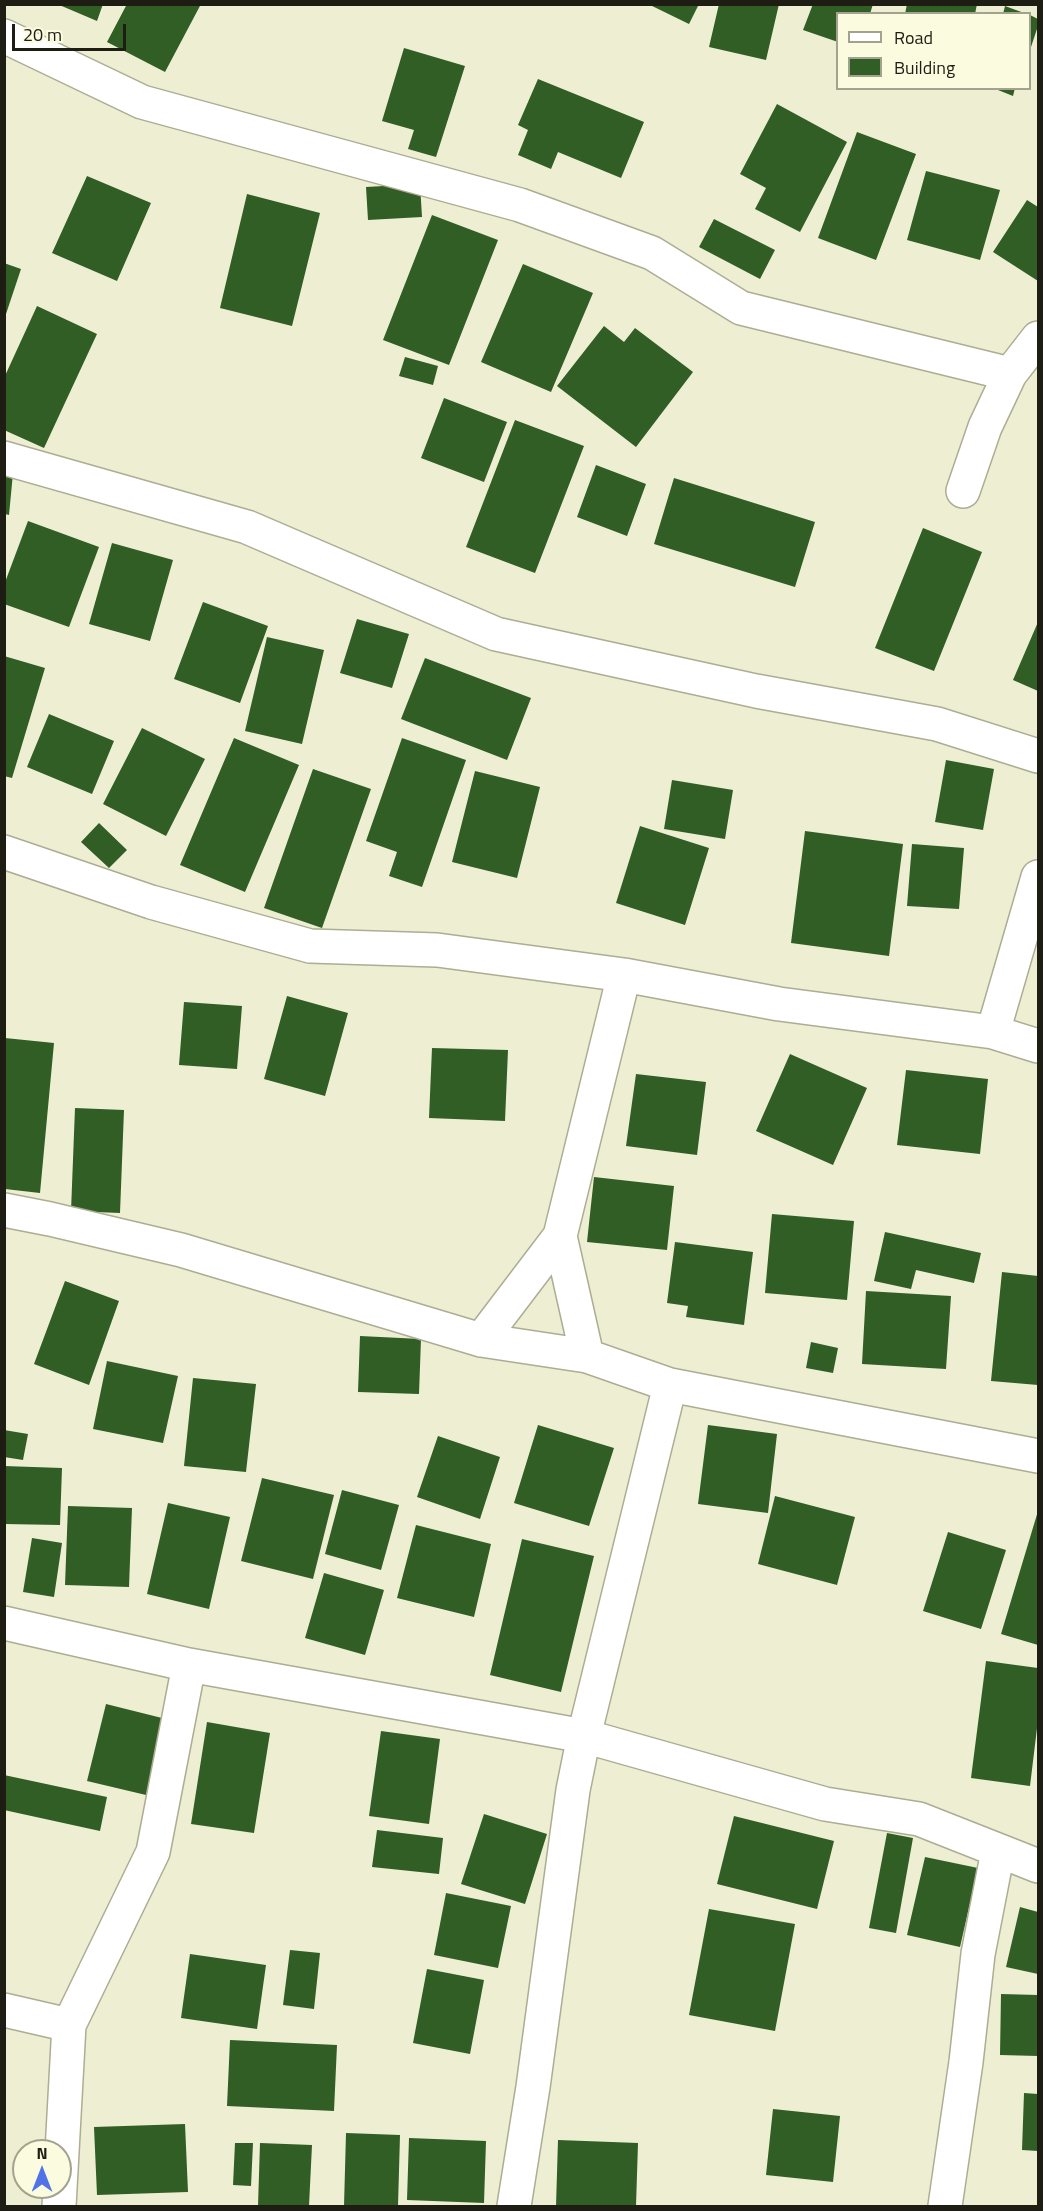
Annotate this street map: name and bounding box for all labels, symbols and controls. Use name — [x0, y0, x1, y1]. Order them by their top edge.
scale bar — [15, 12, 129, 50]
legend — [836, 12, 1031, 90]
text: 20 m — [23, 21, 62, 48]
text: Road — [894, 24, 933, 51]
text: Building — [894, 54, 955, 81]
north arrow — [12, 2139, 72, 2199]
text: N — [36, 2141, 48, 2165]

